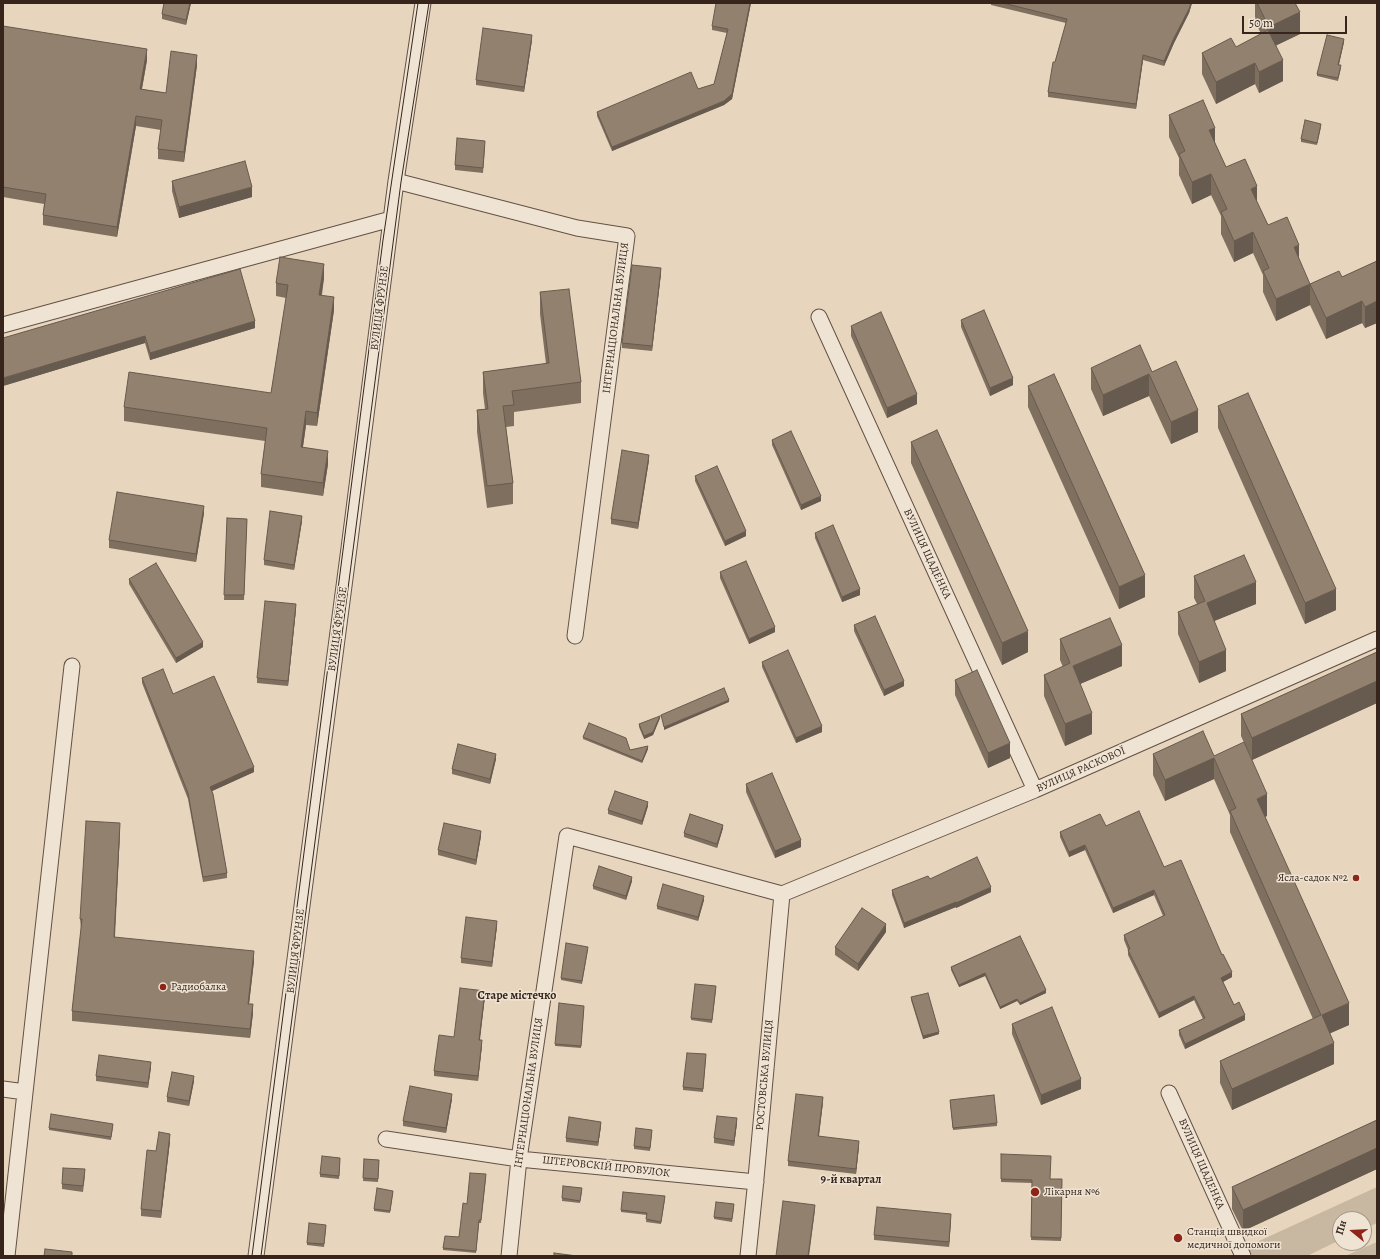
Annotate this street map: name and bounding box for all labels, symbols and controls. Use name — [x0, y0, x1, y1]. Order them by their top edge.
scale bar — [1244, 8, 1349, 34]
text: 50 m — [1249, 15, 1273, 31]
street label: ІНТЕРНАЦІОНАЛЬНА ВУЛИЦЯ — [600, 242, 632, 394]
street label: ВУЛИЦЯ ФРУНЗЕ — [368, 265, 392, 351]
street label: ВУЛИЦЯ ЩАДЕНКА — [900, 507, 954, 601]
street label: ВУЛИЦЯ ФРУНЗЕ — [326, 586, 350, 672]
street label: ВУЛИЦЯ РАСКОВОЇ — [1034, 744, 1128, 796]
place label: Ясла-садок №2 — [1278, 871, 1348, 885]
marker: Ясла-садок №2 — [1351, 873, 1361, 883]
street label: ВУЛИЦЯ ФРУНЗЕ — [284, 908, 308, 994]
place label: Радиобалка — [171, 980, 226, 994]
marker: Радиобалка — [158, 982, 168, 992]
district label: Старе містечко — [478, 989, 556, 1003]
street label: ІНТЕРНАЦІОНАЛЬНА ВУЛИЦЯ — [512, 1017, 546, 1169]
street label: РОСТОВСЬКА ВУЛИЦЯ — [754, 1019, 776, 1131]
street label: ВУЛИЦЯ ЩАДЕНКА — [1175, 1117, 1227, 1211]
street label: ШТЕРОВСКІЙ ПРОВУЛОК — [541, 1154, 671, 1180]
district label: 9-й квартал — [821, 1173, 881, 1187]
place label: Лікарня №6 — [1044, 1185, 1100, 1199]
marker: Лікарня №6 — [1029, 1186, 1041, 1198]
north arrow — [1332, 1211, 1372, 1251]
text: Пн — [1332, 1218, 1350, 1237]
place label: Станція швидкої медичної допомоги — [1187, 1225, 1280, 1251]
marker: Станція швидкої медичної допомоги — [1172, 1232, 1184, 1244]

